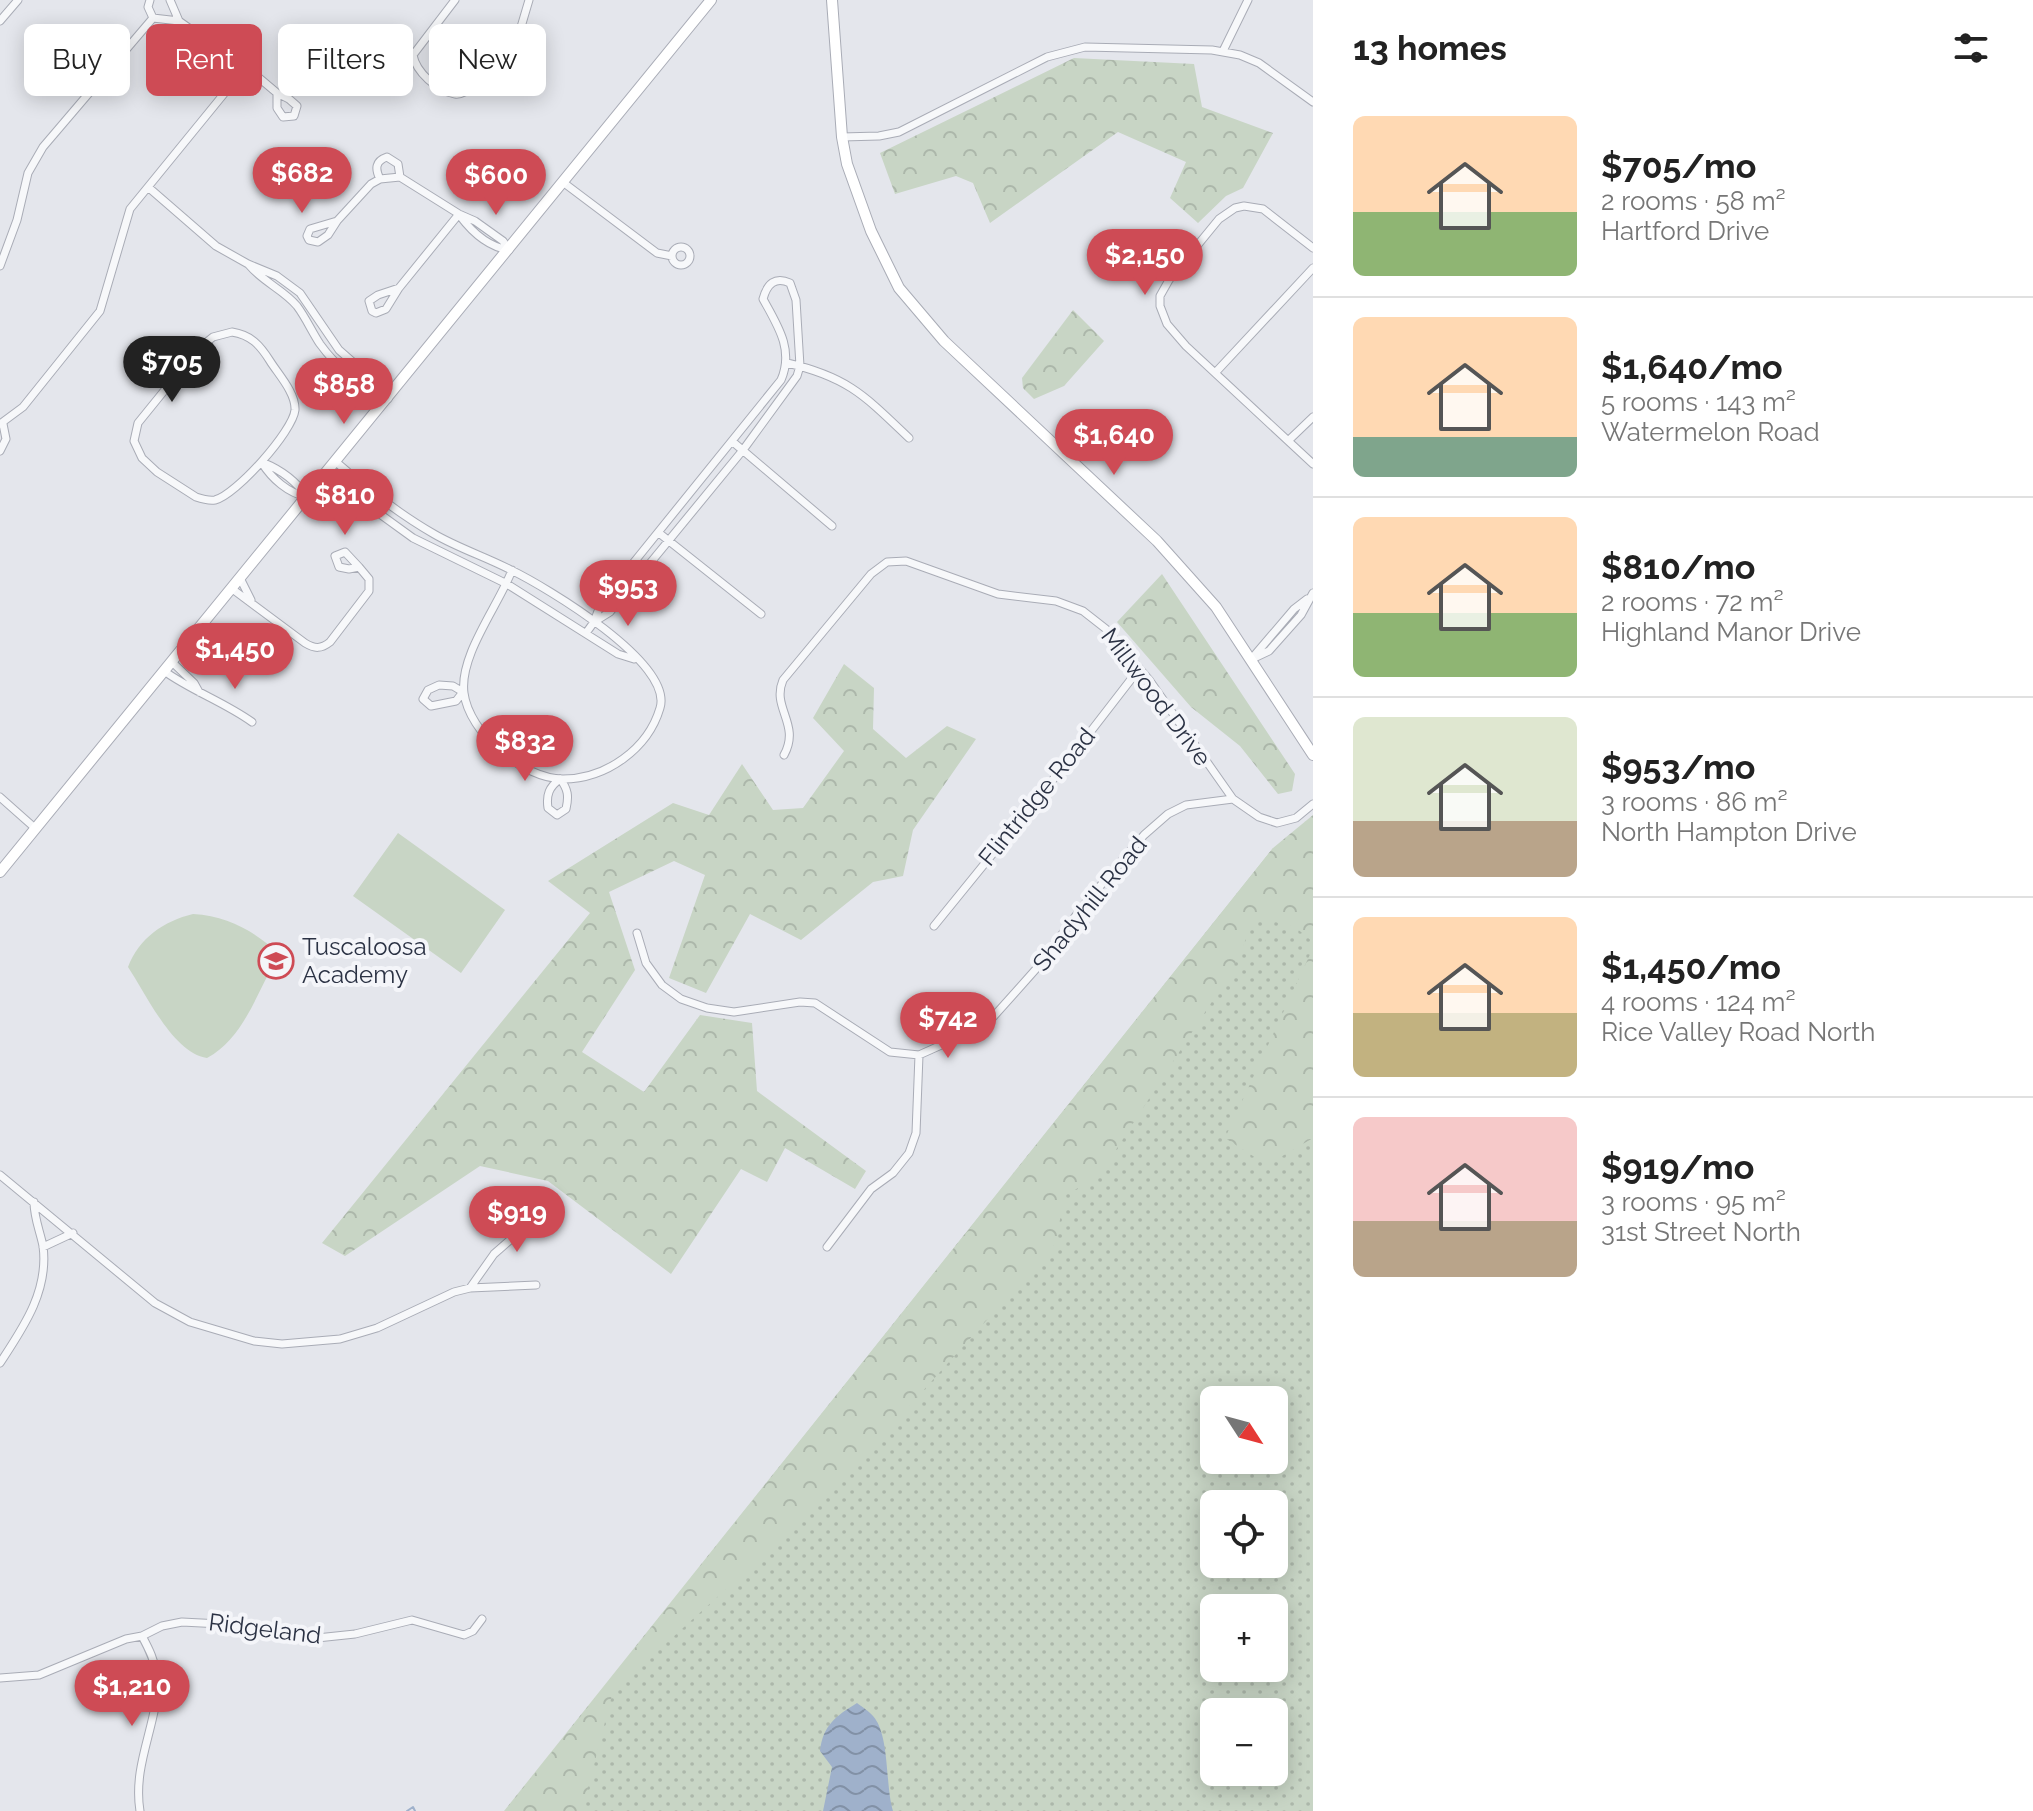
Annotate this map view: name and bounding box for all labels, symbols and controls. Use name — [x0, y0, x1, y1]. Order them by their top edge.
chip: Buy — [24, 24, 130, 96]
chip: Rent — [146, 24, 262, 96]
chip: Filters — [278, 24, 413, 96]
chip: New — [429, 24, 546, 96]
icon: filters — [1949, 26, 1993, 70]
text: 13 homes — [1353, 28, 1507, 68]
text: $705/mo — [1601, 146, 1756, 186]
pin: $682 — [255, 147, 349, 215]
icon: home — [1417, 148, 1513, 244]
pin: $600 — [449, 149, 543, 217]
text: $682 — [271, 158, 333, 188]
text: $600 — [464, 160, 528, 190]
text: 2 rooms · 58 m² — [1601, 186, 1786, 216]
text: Hartford Drive — [1601, 216, 1769, 246]
pin: $2,150 — [1080, 229, 1210, 297]
text: $2,150 — [1105, 240, 1185, 270]
pin: $705 — [125, 336, 219, 404]
text: $705 — [141, 347, 203, 377]
text: $1,640/mo — [1601, 347, 1783, 387]
icon: home — [1417, 349, 1513, 445]
pin: $858 — [297, 358, 391, 426]
text: $858 — [313, 369, 375, 399]
text: 5 rooms · 143 m² — [1601, 387, 1796, 417]
pin: $1,640 — [1049, 409, 1179, 477]
text: Watermelon Road — [1601, 417, 1820, 447]
text: $1,640 — [1073, 420, 1155, 450]
pin: $810 — [298, 469, 392, 537]
text: $810 — [315, 480, 376, 510]
text: $810/mo — [1601, 547, 1755, 587]
icon: home — [1417, 549, 1513, 645]
pin: $953 — [581, 560, 675, 628]
text: $953 — [598, 571, 658, 601]
text: 2 rooms · 72 m² — [1601, 587, 1784, 617]
text: Highland Manor Drive — [1601, 617, 1861, 647]
street label: Millwood Drive — [1095, 622, 1218, 771]
pin: $1,450 — [170, 623, 300, 691]
text: $1,450 — [195, 634, 275, 664]
pin: $832 — [478, 715, 572, 783]
street label: Flintridge Road — [972, 722, 1101, 871]
text: $832 — [494, 726, 556, 756]
text: $953/mo — [1601, 747, 1755, 787]
icon: home — [1417, 749, 1513, 845]
text: 3 rooms · 86 m² — [1601, 787, 1788, 817]
text: North Hampton Drive — [1601, 817, 1857, 847]
street label: Shadyhill Road — [1026, 831, 1153, 977]
place label: Tuscaloosa Academy — [302, 932, 427, 989]
school or university icon: Tuscaloosa Academy — [257, 942, 295, 980]
text: $1,450/mo — [1601, 947, 1781, 987]
icon: home — [1417, 949, 1513, 1045]
text: 4 rooms · 124 m² — [1601, 987, 1796, 1017]
pin: $742 — [901, 992, 995, 1060]
text: $742 — [918, 1003, 978, 1033]
text: Rice Valley Road North — [1601, 1017, 1876, 1047]
text: $919/mo — [1601, 1147, 1754, 1187]
icon: home — [1417, 1149, 1513, 1245]
pin: $919 — [470, 1186, 564, 1254]
text: 3 rooms · 95 m² — [1601, 1187, 1786, 1217]
text: $919 — [487, 1197, 547, 1227]
text: 31st Street North — [1601, 1217, 1801, 1247]
north arrow — [1200, 1386, 1288, 1474]
map controls — [1200, 1386, 1288, 1786]
button: locate — [1200, 1490, 1288, 1578]
button: + — [1200, 1594, 1288, 1682]
street label: Ridgeland — [207, 1607, 323, 1650]
pin: $1,210 — [67, 1660, 197, 1728]
text: $1,210 — [93, 1671, 171, 1701]
button: − — [1200, 1698, 1288, 1786]

